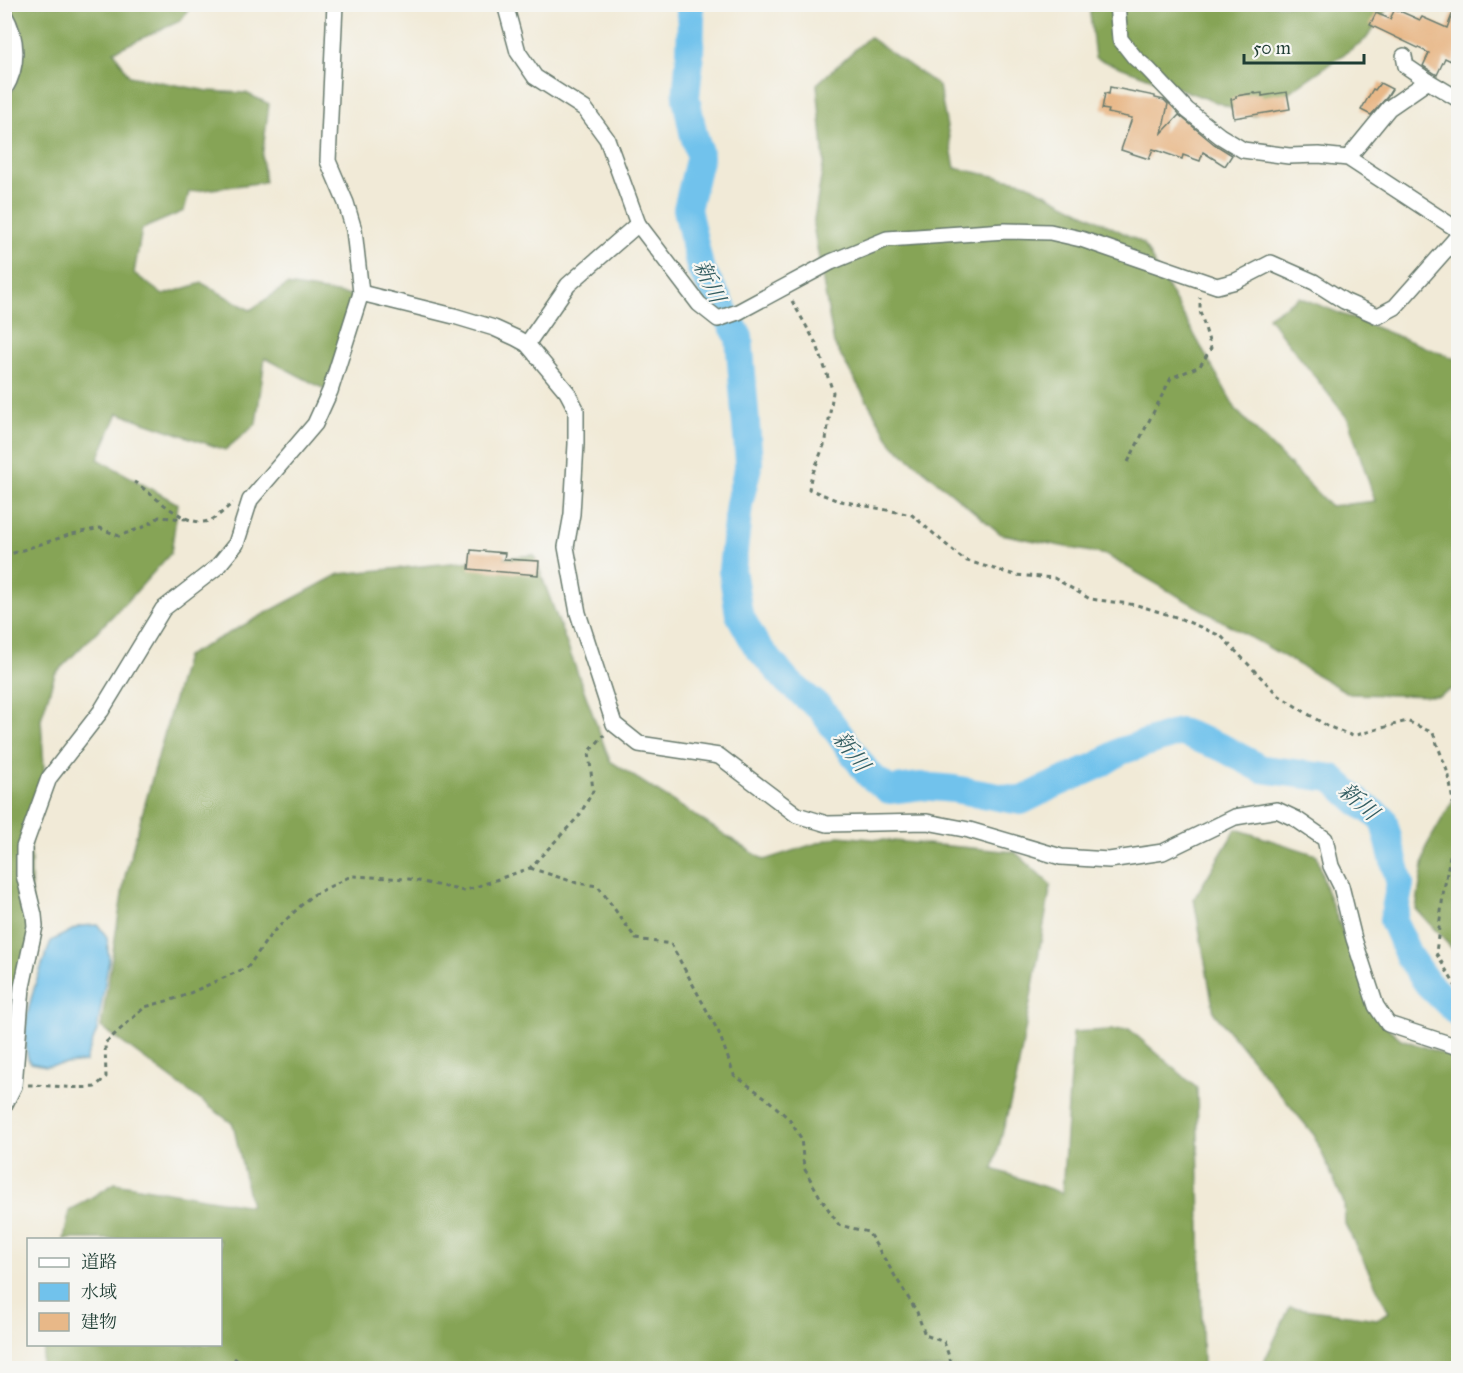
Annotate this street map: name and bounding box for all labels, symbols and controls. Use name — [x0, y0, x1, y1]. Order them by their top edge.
scale bar — [1244, 27, 1364, 65]
text: 50 m — [1253, 37, 1291, 59]
water label: 新川 — [688, 256, 732, 309]
water label: 新川 — [828, 726, 877, 779]
water label: 新川 — [1333, 777, 1386, 827]
legend — [27, 1238, 222, 1346]
text: 道路 — [81, 1251, 117, 1273]
text: 水域 — [81, 1281, 117, 1303]
text: 建物 — [81, 1311, 117, 1333]

